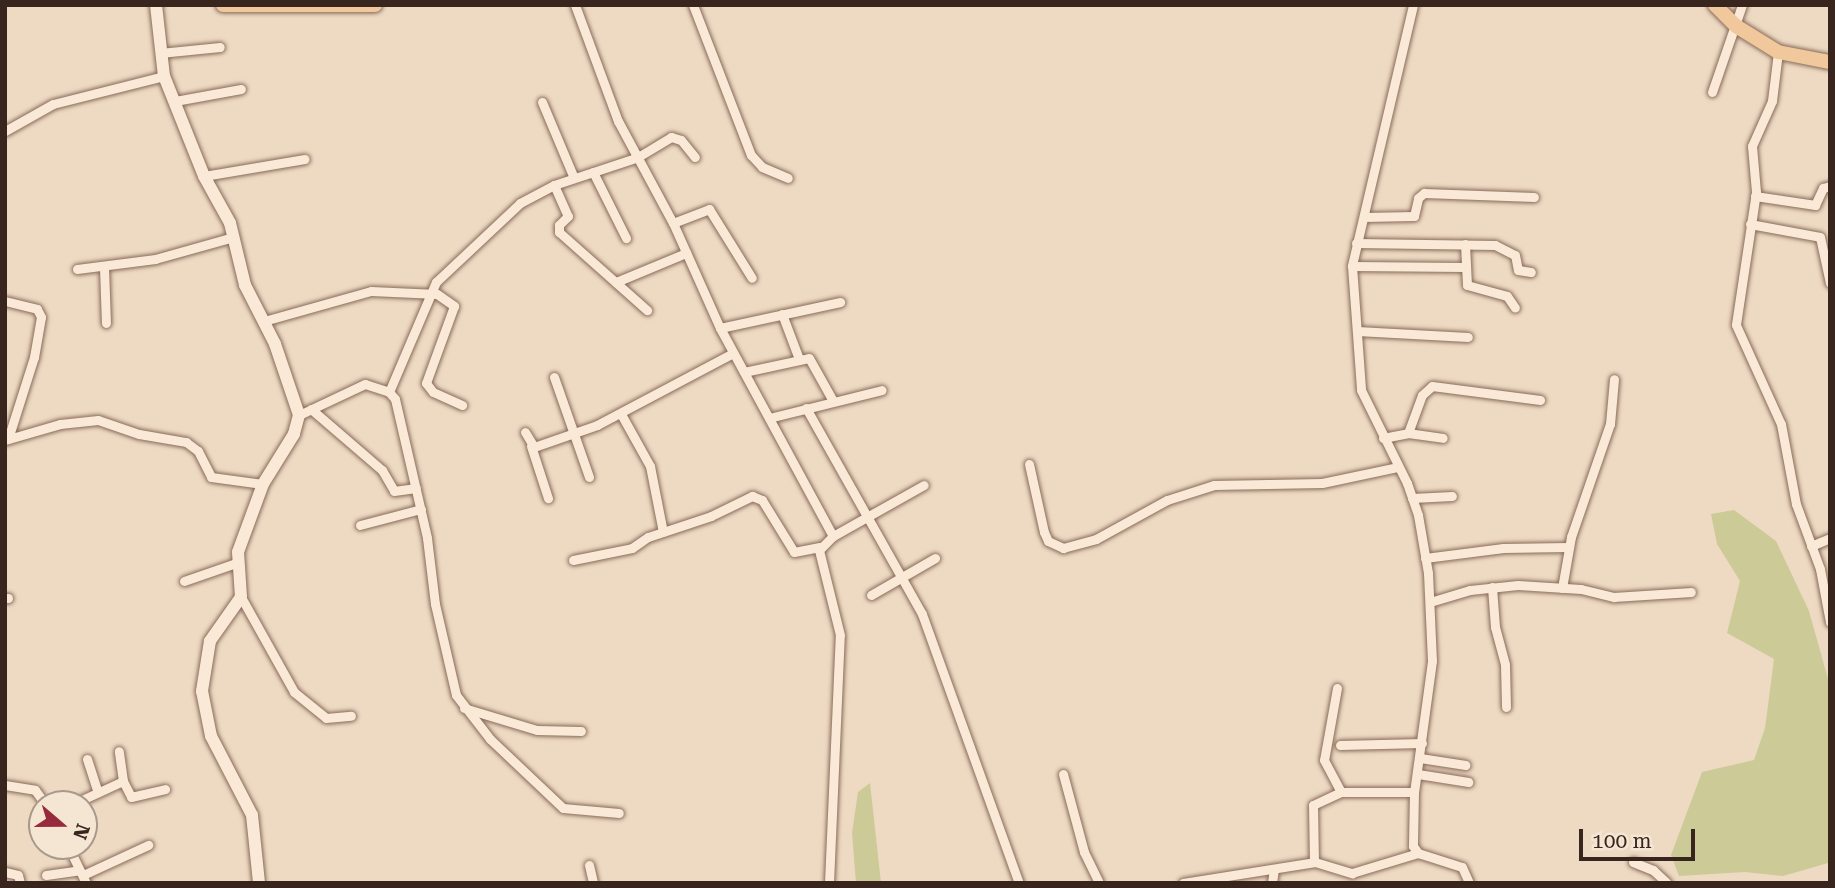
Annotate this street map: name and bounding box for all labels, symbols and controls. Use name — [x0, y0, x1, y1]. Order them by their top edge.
north arrow — [28, 790, 98, 860]
scale bar — [1583, 814, 1699, 858]
text: N — [68, 821, 95, 842]
text: 100 m — [1592, 829, 1652, 853]

